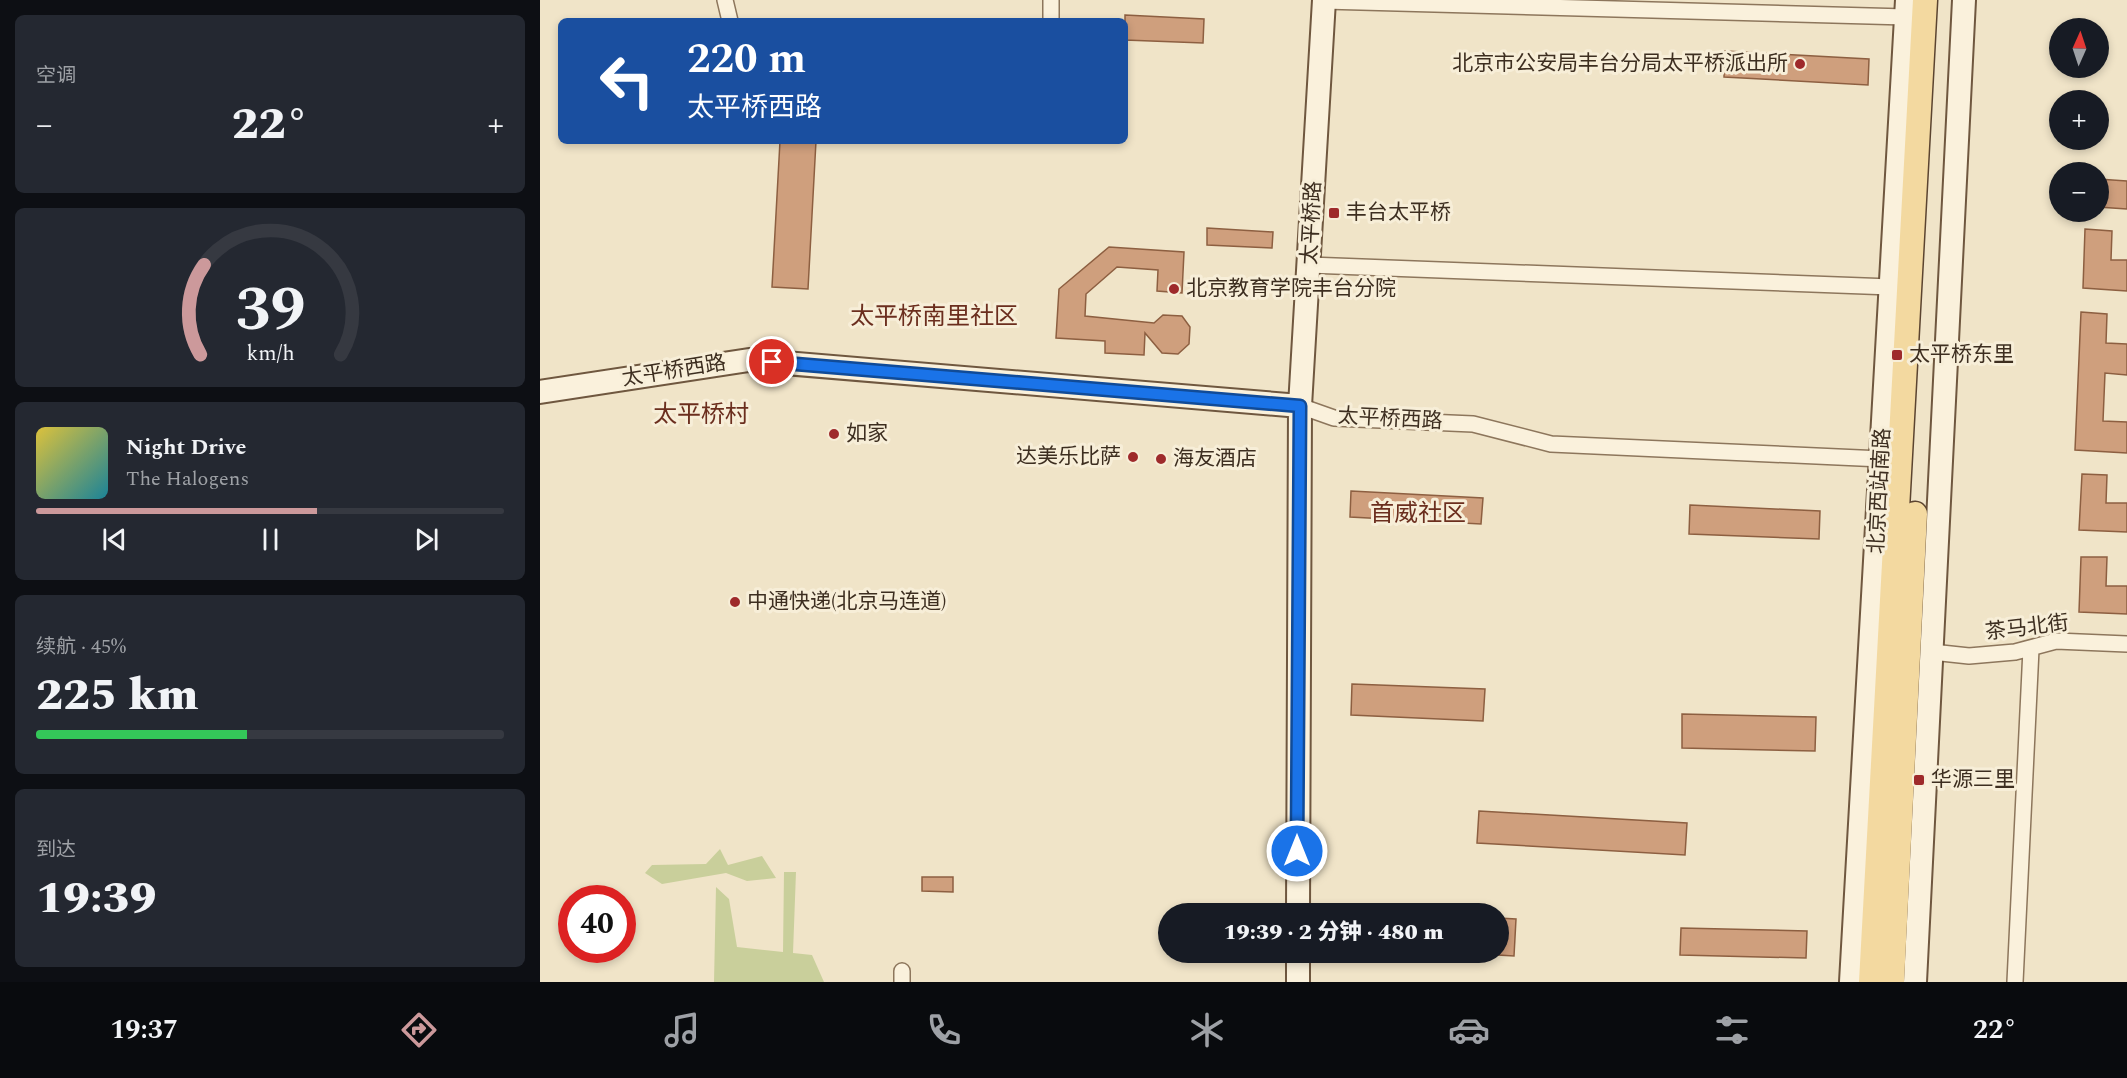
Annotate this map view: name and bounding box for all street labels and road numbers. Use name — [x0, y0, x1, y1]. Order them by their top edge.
street label: 太平桥路 — [1294, 180, 1330, 266]
street label: 太平桥西路 — [620, 347, 728, 395]
street label: 太平桥西路 — [1337, 400, 1443, 438]
street label: 北京西站南路 — [1861, 427, 1899, 555]
street label: 茶马北街 — [1983, 607, 2071, 649]

